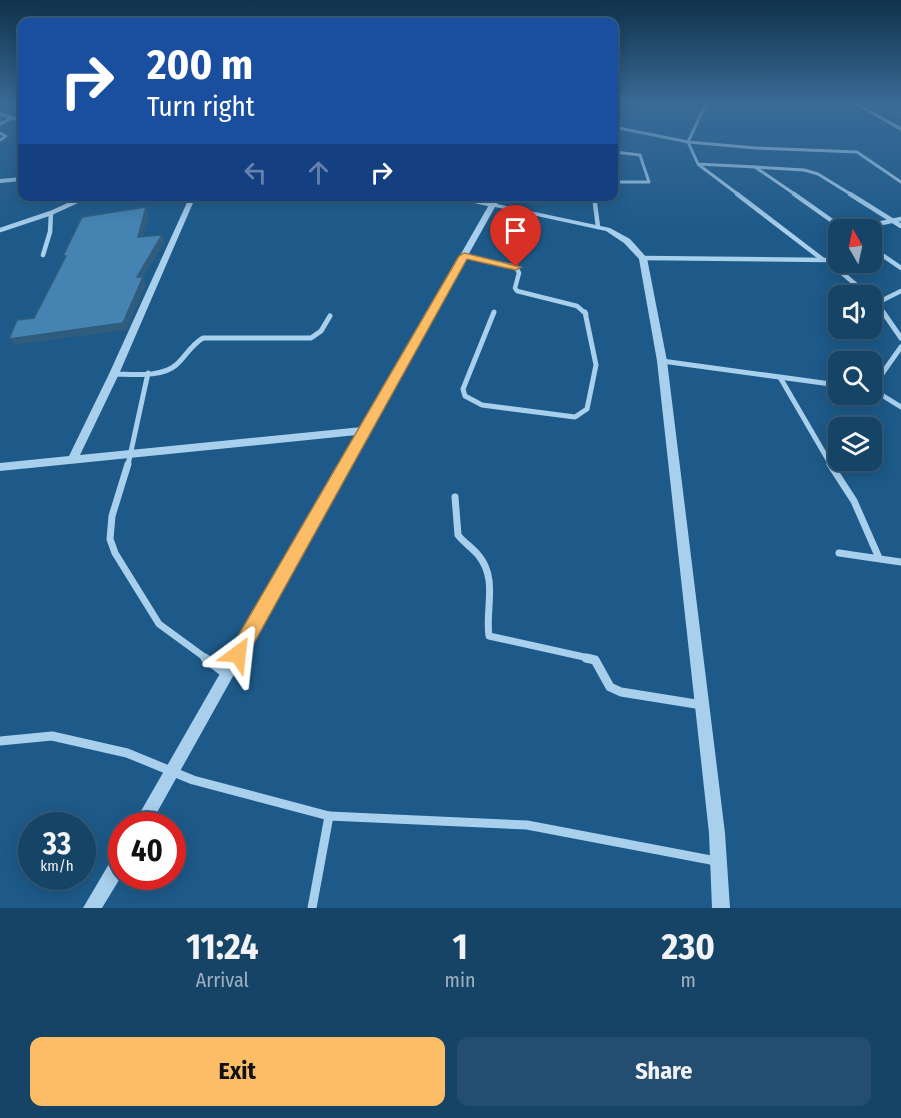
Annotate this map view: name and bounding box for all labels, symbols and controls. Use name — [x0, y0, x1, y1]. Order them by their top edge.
text: 200 m — [147, 40, 253, 90]
icon: right — [48, 42, 126, 120]
text: Turn right — [147, 91, 255, 123]
icon: left — [239, 156, 272, 189]
icon: ahead — [302, 156, 335, 189]
icon: right — [365, 156, 398, 189]
pin — [490, 205, 541, 267]
icon: arrive — [499, 214, 532, 247]
north arrow — [828, 219, 882, 273]
map controls — [828, 219, 882, 471]
button: sound — [828, 285, 882, 339]
button: search — [828, 351, 882, 405]
button: layers — [828, 417, 882, 471]
position arrow — [206, 622, 270, 686]
speed limit sign: 40 — [108, 812, 186, 890]
text: 33 — [43, 826, 71, 862]
text: km/h — [40, 857, 74, 875]
text: 11:24 — [186, 925, 259, 969]
text: 1 — [452, 925, 468, 969]
text: 230 — [662, 925, 715, 969]
text: Arrival — [196, 968, 249, 992]
text: min — [445, 968, 476, 992]
text: m — [681, 968, 696, 992]
button: Exit — [30, 1037, 445, 1106]
button: Share — [457, 1037, 871, 1106]

